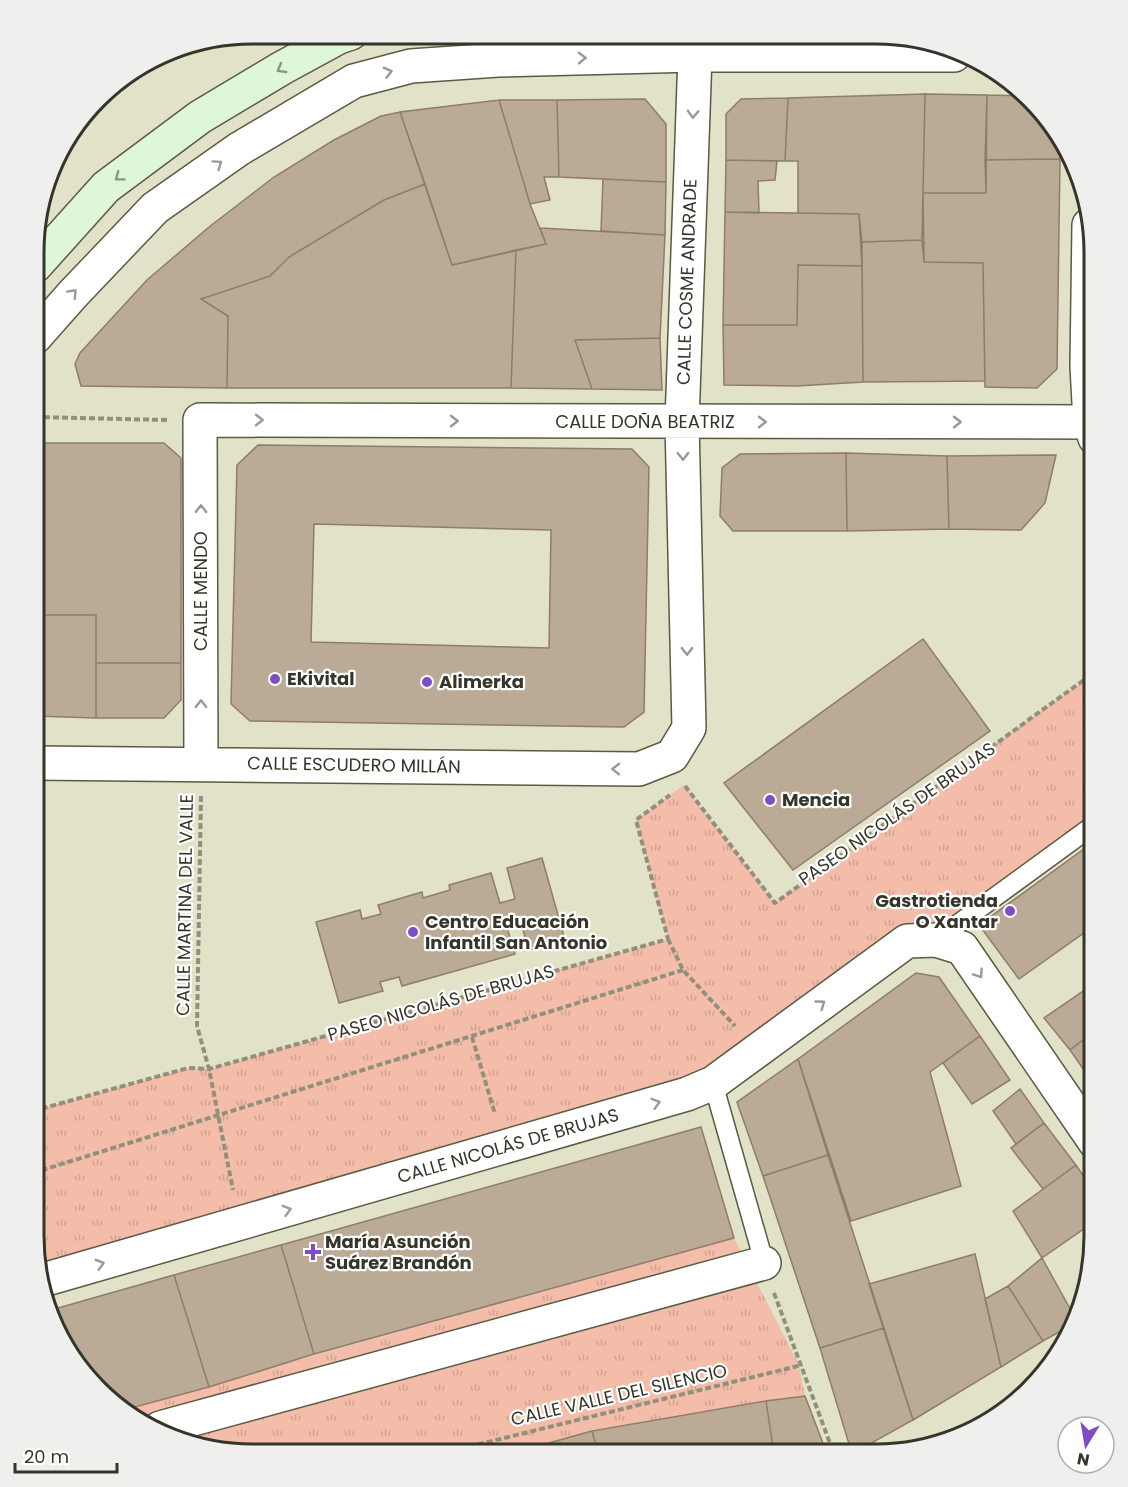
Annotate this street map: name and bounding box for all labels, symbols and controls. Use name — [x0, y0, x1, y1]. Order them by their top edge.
one-way arrow — [578, 52, 587, 64]
one-way arrow — [276, 62, 287, 73]
one-way arrow — [382, 67, 393, 79]
one-way arrow — [686, 109, 699, 118]
one-way arrow — [211, 160, 222, 171]
one-way arrow — [114, 170, 125, 181]
street label: CALLE COSME ANDRADE — [670, 178, 703, 386]
one-way arrow — [66, 290, 77, 300]
street label: CALLE DOÑA BEATRIZ — [555, 409, 735, 434]
one-way arrow — [254, 414, 263, 426]
one-way arrow — [449, 415, 458, 427]
one-way arrow — [757, 416, 766, 428]
one-way arrow — [952, 416, 961, 428]
one-way arrow — [677, 451, 689, 460]
one-way arrow — [195, 505, 207, 514]
street label: CALLE MENDO — [188, 531, 213, 651]
one-way arrow — [681, 646, 693, 655]
place label: Ekivital — [287, 666, 355, 691]
place label: Alimerka — [439, 669, 524, 694]
marker: Ekivital — [268, 672, 282, 686]
marker: Alimerka — [420, 675, 434, 689]
one-way arrow — [195, 700, 207, 709]
street label: PASEO NICOLÁS DE BRUJAS — [793, 736, 1000, 891]
street label: CALLE ESCUDERO MILLÁN — [247, 750, 461, 779]
one-way arrow — [612, 763, 621, 775]
place label: Mencia — [782, 787, 850, 812]
marker: Mencia — [763, 793, 777, 807]
street label: CALLE MARTINA DEL VALLE — [170, 794, 199, 1016]
place label: Gastrotienda O Xantar — [875, 888, 998, 934]
marker: Gastrotienda O Xantar — [1003, 904, 1017, 918]
place label: Centro Educación Infantil San Antonio — [425, 909, 607, 955]
marker: Centro Educación Infantil San Antonio — [406, 925, 420, 939]
street label: PASEO NICOLÁS DE BRUJAS — [325, 958, 557, 1047]
one-way arrow — [972, 968, 984, 978]
one-way arrow — [815, 1000, 826, 1011]
one-way arrow — [651, 1098, 661, 1111]
street label: CALLE NICOLÁS DE BRUJAS — [394, 1102, 621, 1189]
one-way arrow — [281, 1205, 292, 1217]
place label: María Asunción Suárez Brandón — [325, 1229, 472, 1275]
marker: María Asunción Suárez Brandón — [306, 1245, 320, 1259]
one-way arrow — [94, 1259, 105, 1271]
street label: CALLE VALLE DEL SILENCIO — [508, 1357, 729, 1432]
north arrow — [1056, 1415, 1116, 1475]
scale bar — [15, 1436, 117, 1474]
text: 20 m — [24, 1444, 69, 1469]
text: N — [1075, 1447, 1091, 1472]

